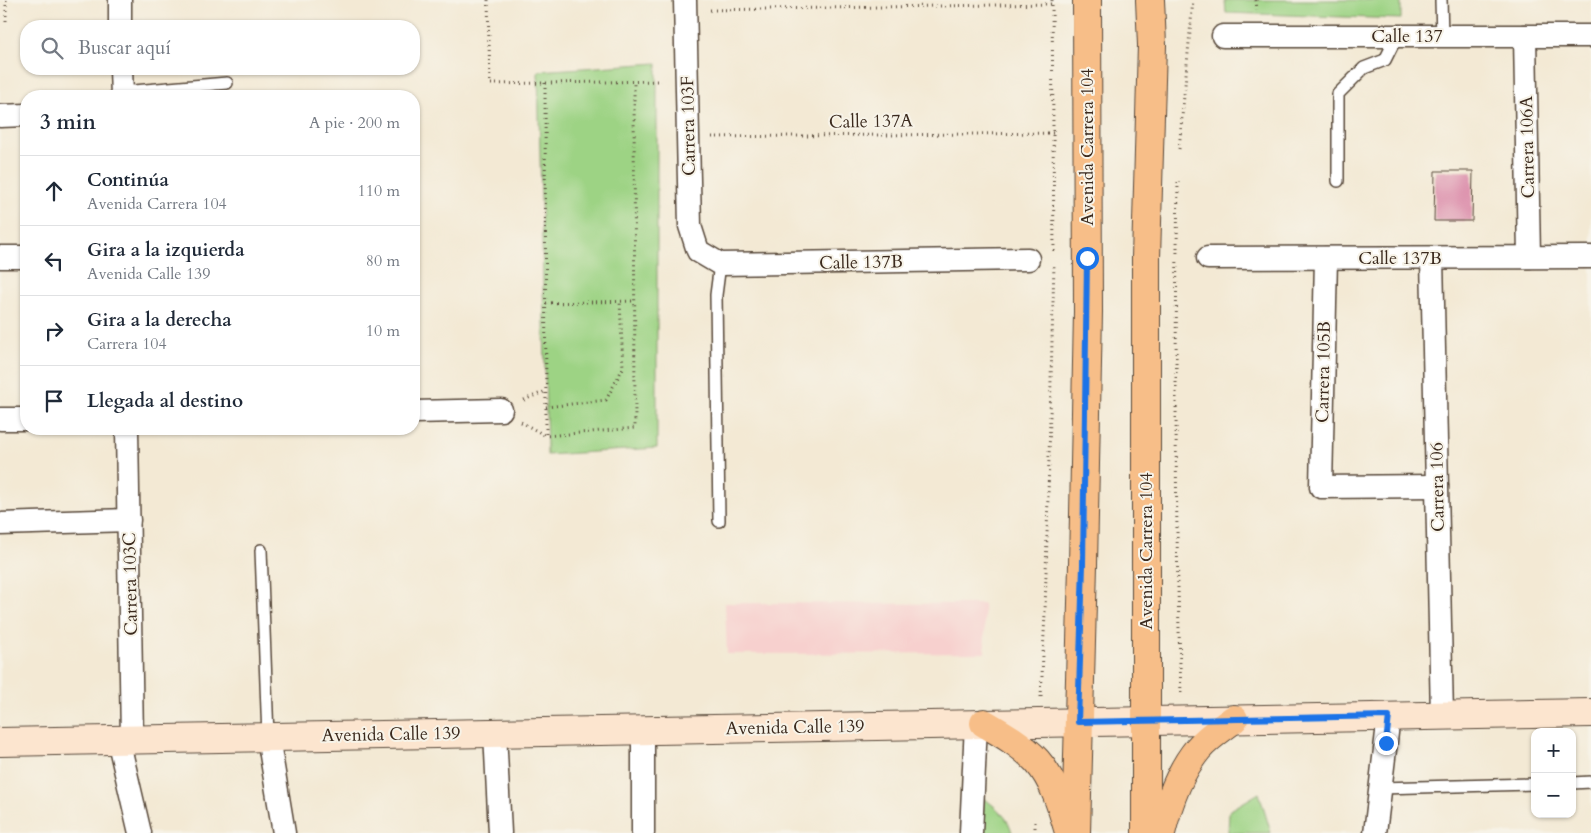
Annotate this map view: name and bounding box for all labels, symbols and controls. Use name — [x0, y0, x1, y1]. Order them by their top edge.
search box — [20, 20, 420, 75]
street label: Calle 137 — [1371, 24, 1443, 49]
icon: search — [38, 34, 66, 62]
text: Buscar aquí — [78, 35, 171, 61]
street label: Avenida Carrera 104 — [1075, 68, 1100, 226]
street label: Carrera 103F — [675, 76, 702, 176]
street label: Carrera 106A — [1514, 95, 1541, 198]
text: 3 min — [40, 108, 96, 137]
street label: Calle 137A — [829, 108, 913, 135]
text: A pie · 200 m — [309, 112, 400, 134]
text: Continúa — [87, 167, 169, 193]
icon: ahead — [40, 177, 68, 205]
text: 110 m — [358, 180, 400, 202]
text: Avenida Carrera 104 — [87, 193, 227, 215]
text: Gira a la izquierda — [87, 237, 245, 263]
street label: Calle 137B — [1358, 246, 1442, 271]
icon: left — [40, 247, 68, 275]
route start — [1076, 247, 1099, 270]
street label: Calle 137B — [819, 249, 903, 276]
text: 80 m — [366, 250, 400, 272]
text: Avenida Calle 139 — [87, 263, 211, 285]
text: Gira a la derecha — [87, 307, 232, 333]
icon: right — [40, 317, 68, 345]
text: 10 m — [366, 320, 400, 342]
street label: Carrera 105B — [1310, 321, 1337, 423]
text: Carrera 104 — [87, 333, 167, 355]
icon: arrive — [40, 387, 68, 415]
text: Llegada al destino — [87, 388, 243, 414]
street label: Carrera 106 — [1424, 442, 1451, 532]
street label: Avenida Carrera 104 — [1134, 472, 1159, 630]
street label: Carrera 103C — [117, 532, 144, 636]
street label: Avenida Calle 139 — [725, 714, 865, 741]
street label: Avenida Calle 139 — [321, 721, 461, 748]
map controls — [1531, 728, 1576, 818]
button: + — [1531, 728, 1576, 773]
route end — [1375, 732, 1398, 755]
button: − — [1531, 773, 1576, 818]

